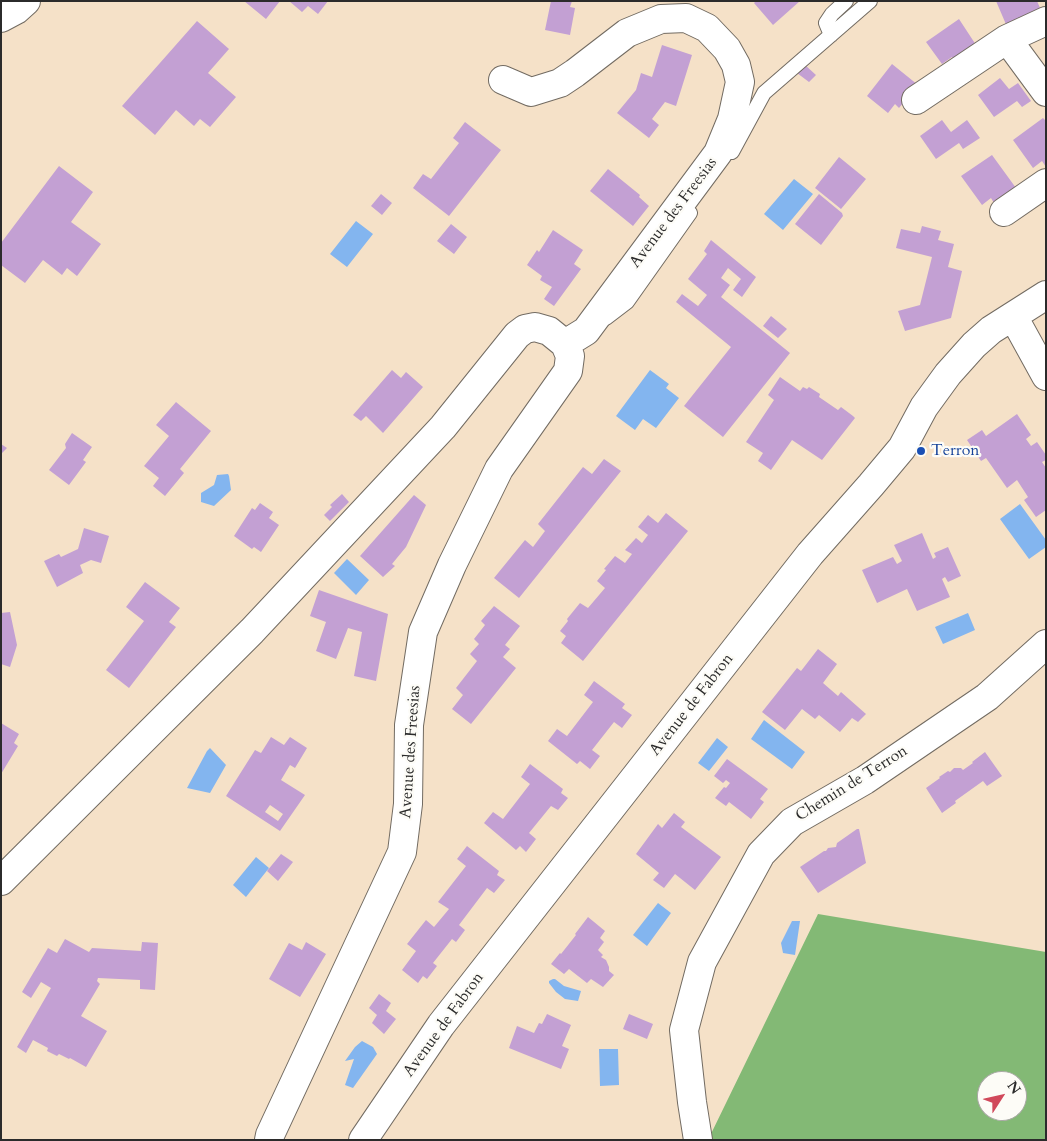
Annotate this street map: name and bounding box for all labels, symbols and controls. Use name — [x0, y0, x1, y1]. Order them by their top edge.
street label: Avenue des Freesias — [626, 154, 722, 272]
place label: Terron — [931, 441, 979, 461]
marker: Terron — [915, 445, 927, 457]
street label: Avenue de Fabron — [646, 650, 738, 760]
street label: Avenue des Freesias — [397, 685, 425, 819]
street label: Chemin de Terron — [793, 742, 911, 826]
street label: Avenue de Fabron — [400, 969, 488, 1081]
north arrow — [977, 1071, 1027, 1121]
text: N — [1003, 1077, 1025, 1098]

